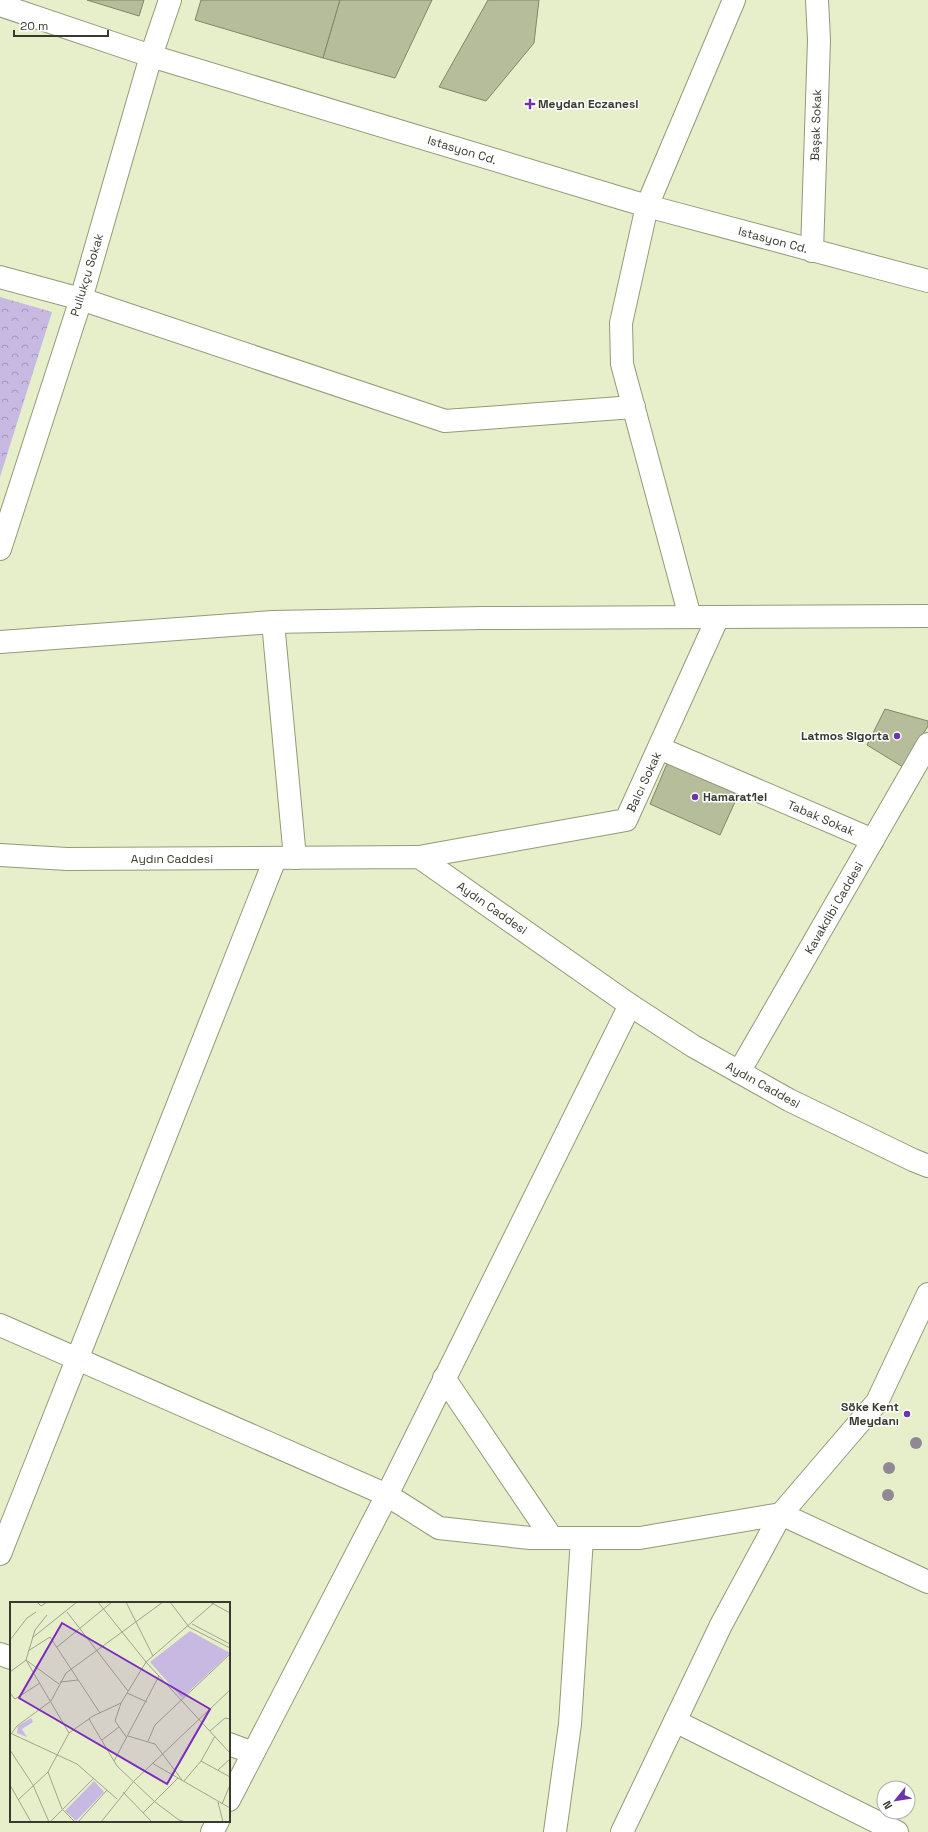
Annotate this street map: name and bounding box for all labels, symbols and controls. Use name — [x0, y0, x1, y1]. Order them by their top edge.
scale bar — [14, 12, 108, 38]
text: 20 m — [20, 18, 48, 34]
street label: Başak Sokak — [807, 88, 825, 161]
place label: Meydan Eczanesi — [538, 96, 638, 112]
marker: Meydan Eczanesi — [525, 99, 535, 109]
street label: Istasyon Cd. — [425, 132, 499, 168]
street label: Istasyon Cd. — [736, 223, 810, 257]
street label: Pullukçu Sokak — [67, 231, 107, 318]
place label: Latmos Sigorta — [801, 728, 889, 744]
marker: Latmos Sigorta — [892, 731, 902, 741]
street label: Balcı Sokak — [623, 748, 665, 815]
place label: Hamarat1el — [703, 789, 767, 805]
marker: Hamarat1el — [690, 792, 700, 802]
street label: Tabak Sokak — [785, 797, 858, 840]
street label: Aydın Caddesi — [131, 851, 213, 867]
street label: Kavakdibi Caddesi — [801, 859, 867, 957]
street label: Aydın Caddesi — [454, 878, 530, 938]
street label: Aydın Caddesi — [723, 1058, 803, 1112]
place label: Söke Kent Meydanı — [841, 1399, 899, 1429]
marker: Söke Kent Meydanı — [902, 1409, 912, 1419]
inset map — [10, 1602, 230, 1822]
north arrow — [876, 1780, 916, 1820]
text: N — [879, 1798, 895, 1812]

